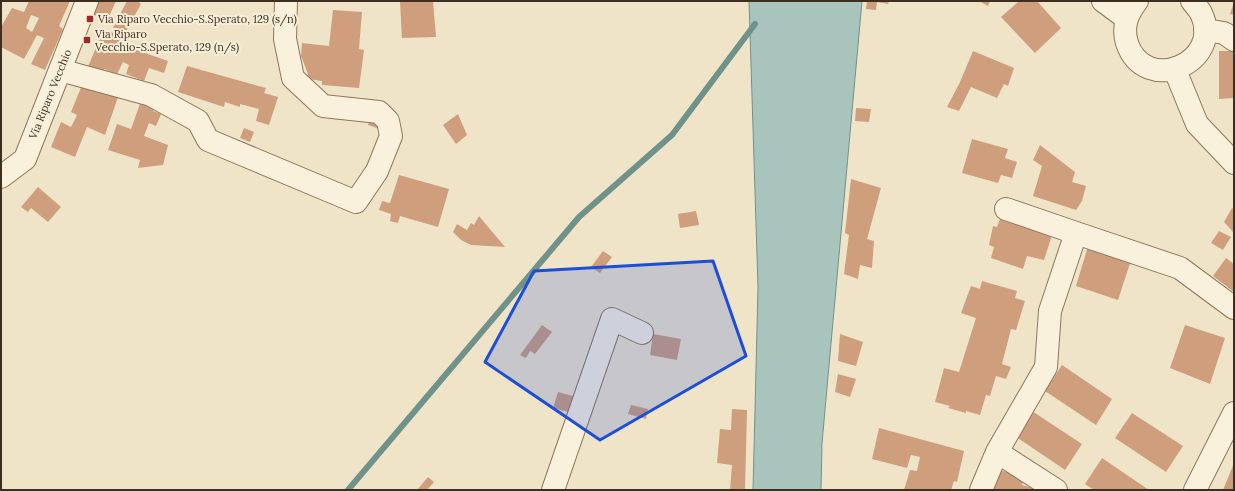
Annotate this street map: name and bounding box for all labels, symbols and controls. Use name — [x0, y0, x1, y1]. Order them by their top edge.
place label: Via Riparo Vecchio-S.Sperato, 129 (s/n) — [97, 12, 297, 27]
marker: Via Riparo Vecchio-S.Sperato, 129 (s/n) — [85, 14, 95, 24]
place label: Via Riparo Vecchio-S.Sperato, 129 (n/s) — [94, 27, 239, 55]
marker: Via Riparo Vecchio-S.Sperato, 129 (n/s) — [82, 35, 92, 45]
street label: Via Riparo Vecchio — [25, 47, 74, 142]

